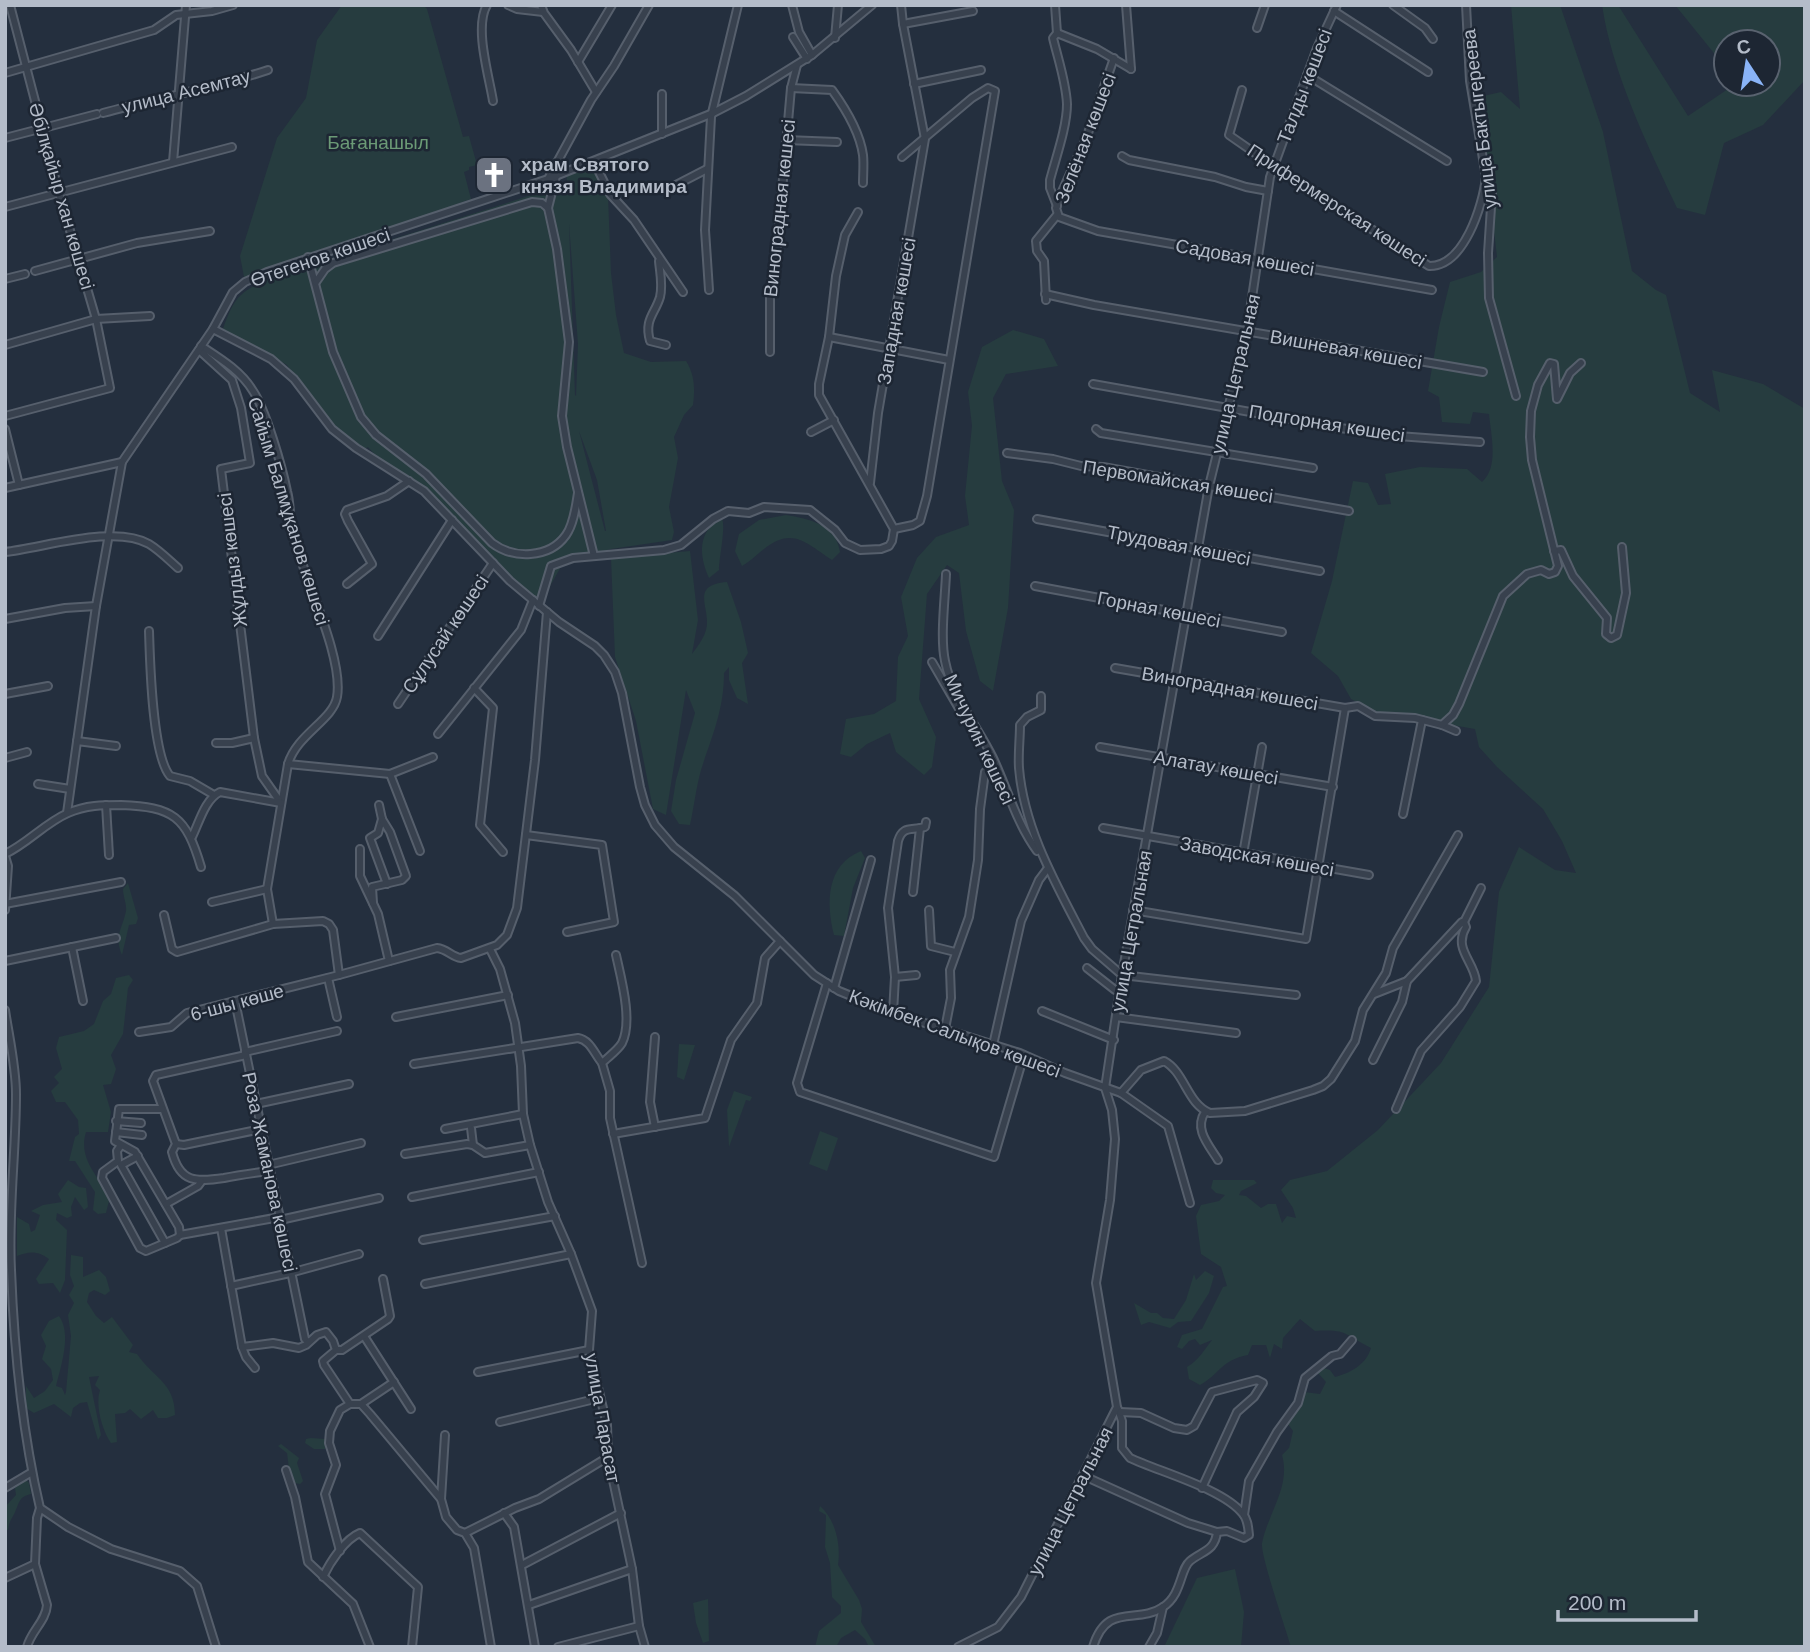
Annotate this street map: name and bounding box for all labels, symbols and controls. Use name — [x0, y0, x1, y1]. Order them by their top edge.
street label: Талды көшесі — [1273, 26, 1336, 146]
street label: улица Бактыгереева — [1458, 28, 1501, 210]
north arrow — [1712, 28, 1782, 98]
text: С — [1735, 35, 1753, 59]
street label: улица Асемтау — [120, 65, 253, 118]
street label: Зелёная көшесі — [1051, 70, 1120, 206]
street label: Әбілқайыр хан көшесі — [25, 100, 98, 292]
street label: Виноградная көшесі — [760, 118, 799, 298]
park label: Бағанашыл — [327, 132, 429, 153]
street label: Прифермерская көшесі — [1244, 140, 1430, 271]
church icon: храм Святого князя Владимира — [473, 154, 515, 196]
place label: храм Святого князя Владимира — [521, 154, 687, 197]
street label: Өтегенов көшесі — [248, 224, 392, 291]
street label: Садовая көшесі — [1174, 235, 1316, 280]
street label: Западная көшесі — [873, 236, 920, 386]
street label: улица Цетральная — [1207, 292, 1264, 456]
street label: Вишневая көшесі — [1268, 326, 1424, 373]
street label: Сайым Балмұқанов көшесі — [244, 395, 333, 628]
street label: Подгорная көшесі — [1247, 401, 1406, 446]
street label: Первомайская көшесі — [1081, 456, 1275, 507]
street label: Жұлдыз көшесі — [214, 492, 251, 628]
street label: Трудовая көшесі — [1105, 521, 1252, 570]
street label: Сұлусай көшесі — [398, 571, 493, 697]
street label: Горная көшесі — [1095, 587, 1222, 632]
street label: Виноградная көшесі — [1140, 663, 1320, 714]
street label: Мичурин көшесі — [940, 671, 1019, 808]
street label: Алатау көшесі — [1152, 746, 1280, 789]
street label: Заводская көшесі — [1178, 833, 1336, 880]
street label: улица Цетральная — [1107, 849, 1156, 1014]
street label: 6-шы көше — [188, 980, 286, 1025]
street label: Кәкімбек Салықов көшесі — [846, 985, 1064, 1082]
street label: Роза Жаманова көшесі — [238, 1070, 301, 1274]
street label: улица Парасат — [581, 1352, 624, 1485]
street label: улица Цетральная — [1024, 1424, 1117, 1579]
scale bar — [1558, 1578, 1696, 1622]
text: 200 m — [1568, 1591, 1626, 1614]

